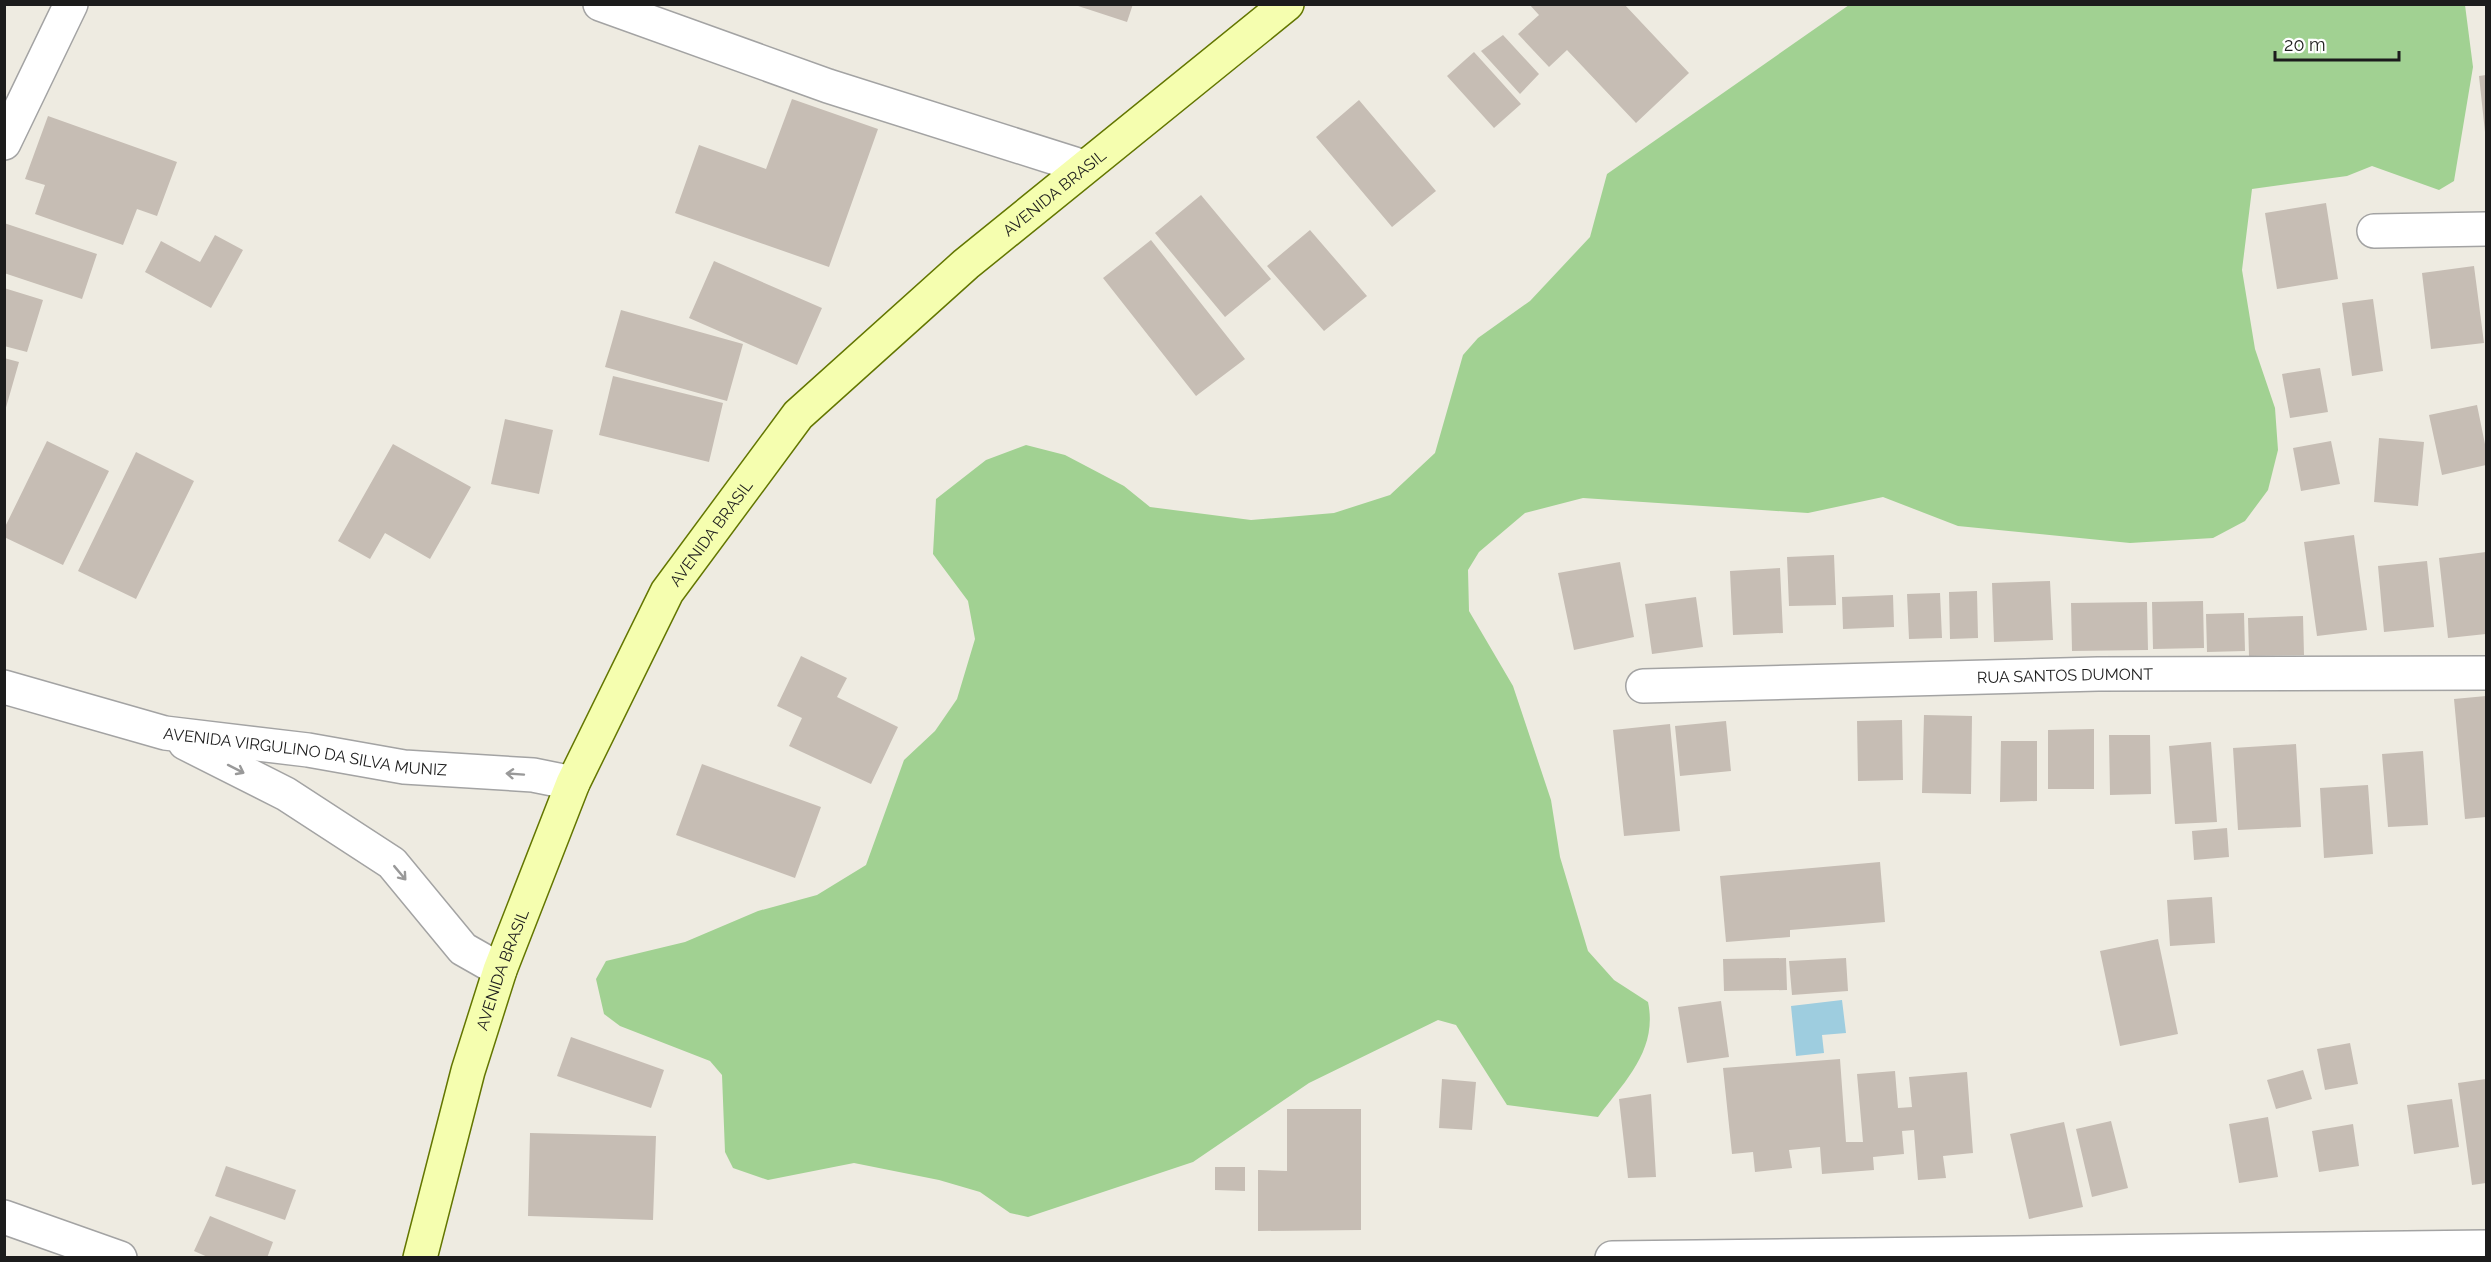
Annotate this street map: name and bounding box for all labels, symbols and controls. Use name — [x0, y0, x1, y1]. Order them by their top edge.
scale bar — [2275, 24, 2400, 62]
text: 20 m — [2284, 34, 2326, 55]
street label: AVENIDA BRASIL — [999, 145, 1110, 240]
street label: AVENIDA BRASIL — [665, 476, 756, 590]
street label: RUA SANTOS DUMONT — [1977, 664, 2153, 687]
street label: AVENIDA VIRGULINO DA SILVA MUNIZ — [162, 723, 448, 779]
one-way arrow — [226, 763, 244, 775]
one-way arrow — [506, 768, 526, 779]
one-way arrow — [393, 865, 407, 880]
street label: AVENIDA BRASIL — [472, 906, 533, 1032]

